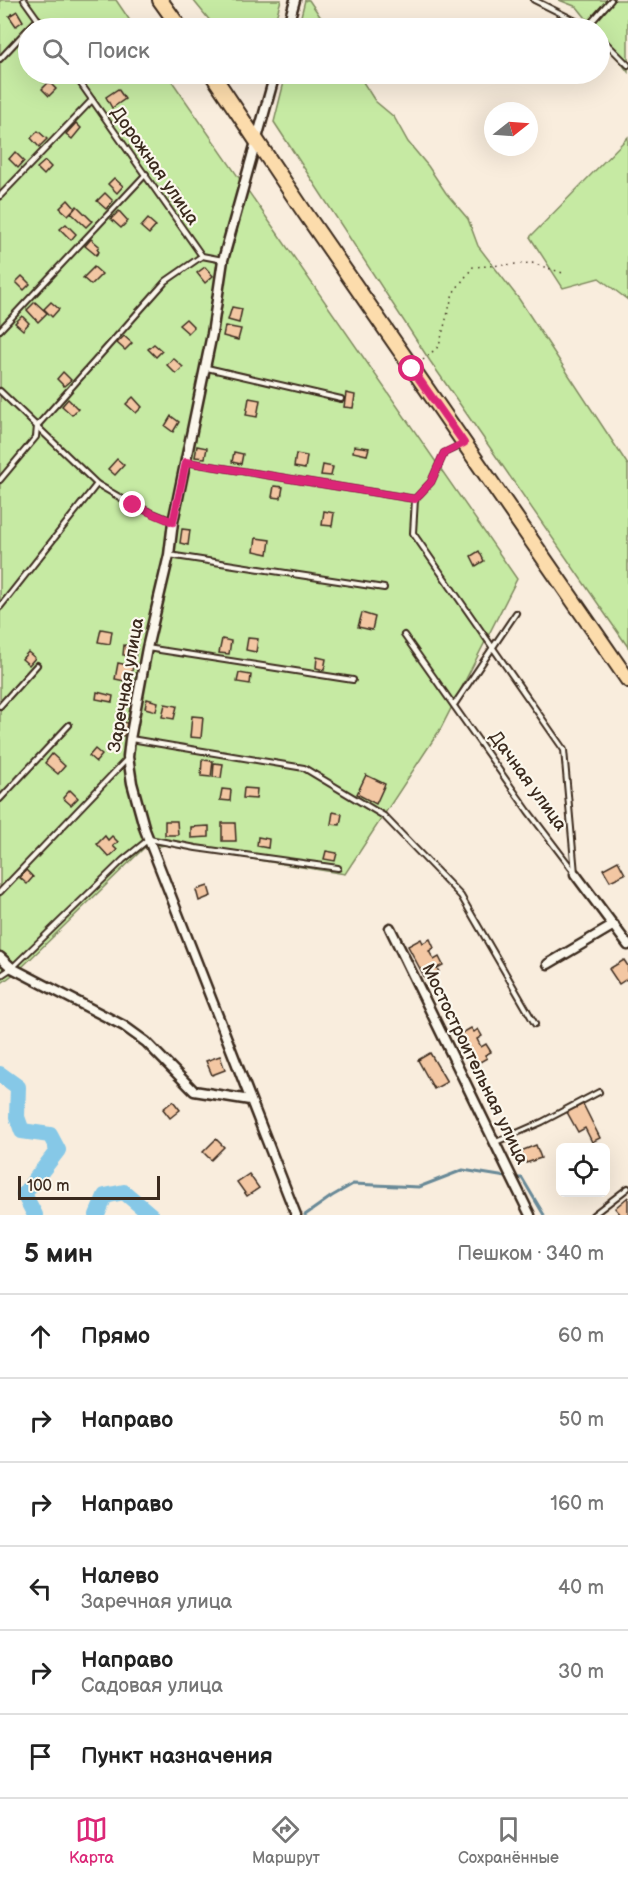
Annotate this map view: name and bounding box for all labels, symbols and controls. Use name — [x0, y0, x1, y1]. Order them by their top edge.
search box — [18, 18, 610, 84]
icon: search — [39, 35, 72, 68]
text: Поиск — [87, 38, 150, 65]
north arrow — [484, 102, 538, 156]
street label: Дорожная улица — [106, 103, 204, 229]
route start — [398, 355, 424, 381]
route end — [119, 491, 145, 517]
street label: Заречная улица — [104, 616, 148, 754]
street label: Дачная улица — [485, 727, 571, 835]
street label: Мостостроительная улица — [417, 960, 533, 1168]
map controls — [556, 1143, 610, 1197]
button: locate — [556, 1143, 610, 1197]
scale bar — [18, 1173, 160, 1200]
text: 100 m — [27, 1177, 70, 1196]
text: 5 мин — [24, 1239, 93, 1270]
text: Пешком · 340 m — [457, 1242, 604, 1266]
icon: ahead — [24, 1320, 57, 1353]
text: Прямо — [81, 1323, 150, 1350]
text: 60 m — [558, 1324, 604, 1348]
icon: right — [24, 1404, 57, 1437]
text: Направо — [81, 1407, 173, 1434]
text: 50 m — [559, 1408, 604, 1432]
icon: right — [24, 1488, 57, 1521]
text: Направо — [81, 1491, 173, 1518]
text: 160 m — [550, 1492, 604, 1516]
text: Налево — [81, 1563, 159, 1590]
icon: left — [24, 1572, 57, 1605]
text: 40 m — [558, 1576, 604, 1600]
text: Заречная улица — [81, 1590, 232, 1614]
text: Направо — [81, 1647, 173, 1674]
icon: right — [24, 1656, 57, 1689]
text: 30 m — [558, 1660, 604, 1684]
text: Садовая улица — [81, 1674, 223, 1698]
icon: arrive — [24, 1740, 57, 1773]
text: Пункт назначения — [81, 1743, 273, 1770]
tab: Карта — [69, 1813, 114, 1868]
tab: Маршрут — [252, 1813, 320, 1868]
tab: Сохранённые — [458, 1813, 559, 1868]

